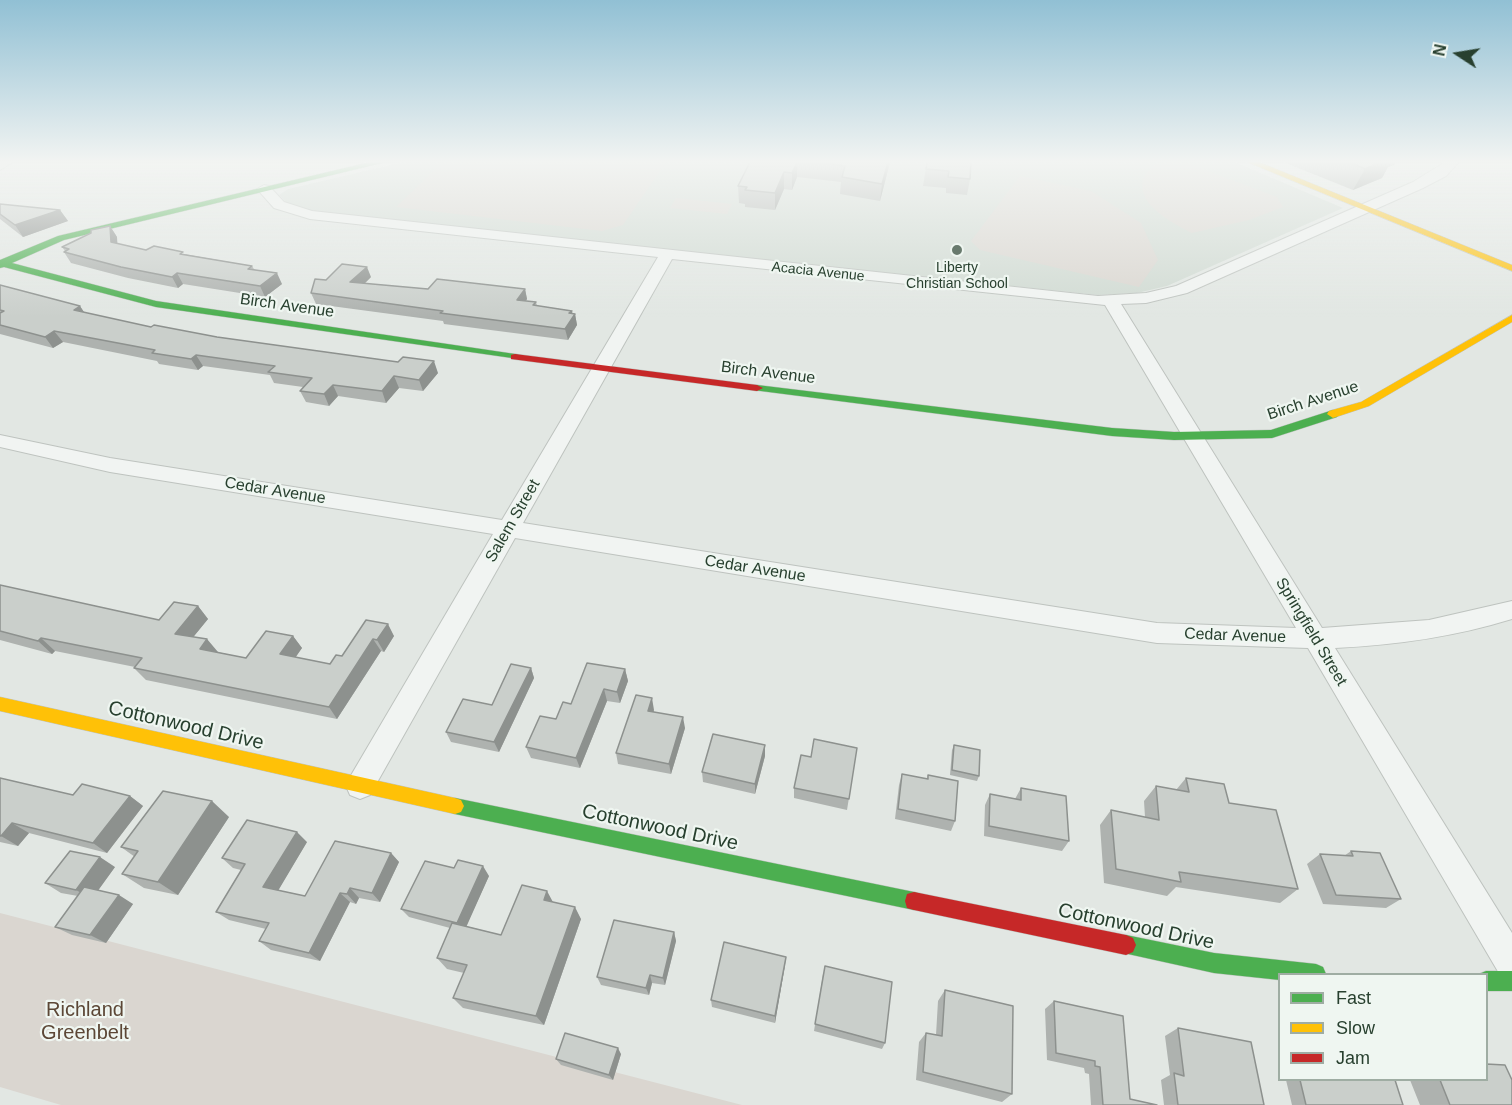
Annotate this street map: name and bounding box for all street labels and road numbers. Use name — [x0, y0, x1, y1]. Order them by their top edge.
street label: Acacia Avenue — [771, 259, 865, 285]
street label: Birch Avenue — [239, 290, 335, 322]
street label: Birch Avenue — [720, 358, 816, 388]
street label: Birch Avenue — [1265, 377, 1361, 425]
street label: Cedar Avenue — [223, 474, 327, 508]
street label: Salem Street — [482, 476, 544, 566]
street label: Cedar Avenue — [703, 552, 807, 586]
street label: Springfield Street — [1271, 574, 1351, 690]
street label: Cedar Avenue — [1184, 625, 1286, 647]
street label: Cottonwood Drive — [106, 696, 266, 756]
street label: Cottonwood Drive — [580, 800, 740, 856]
street label: Cottonwood Drive — [1056, 899, 1216, 955]

